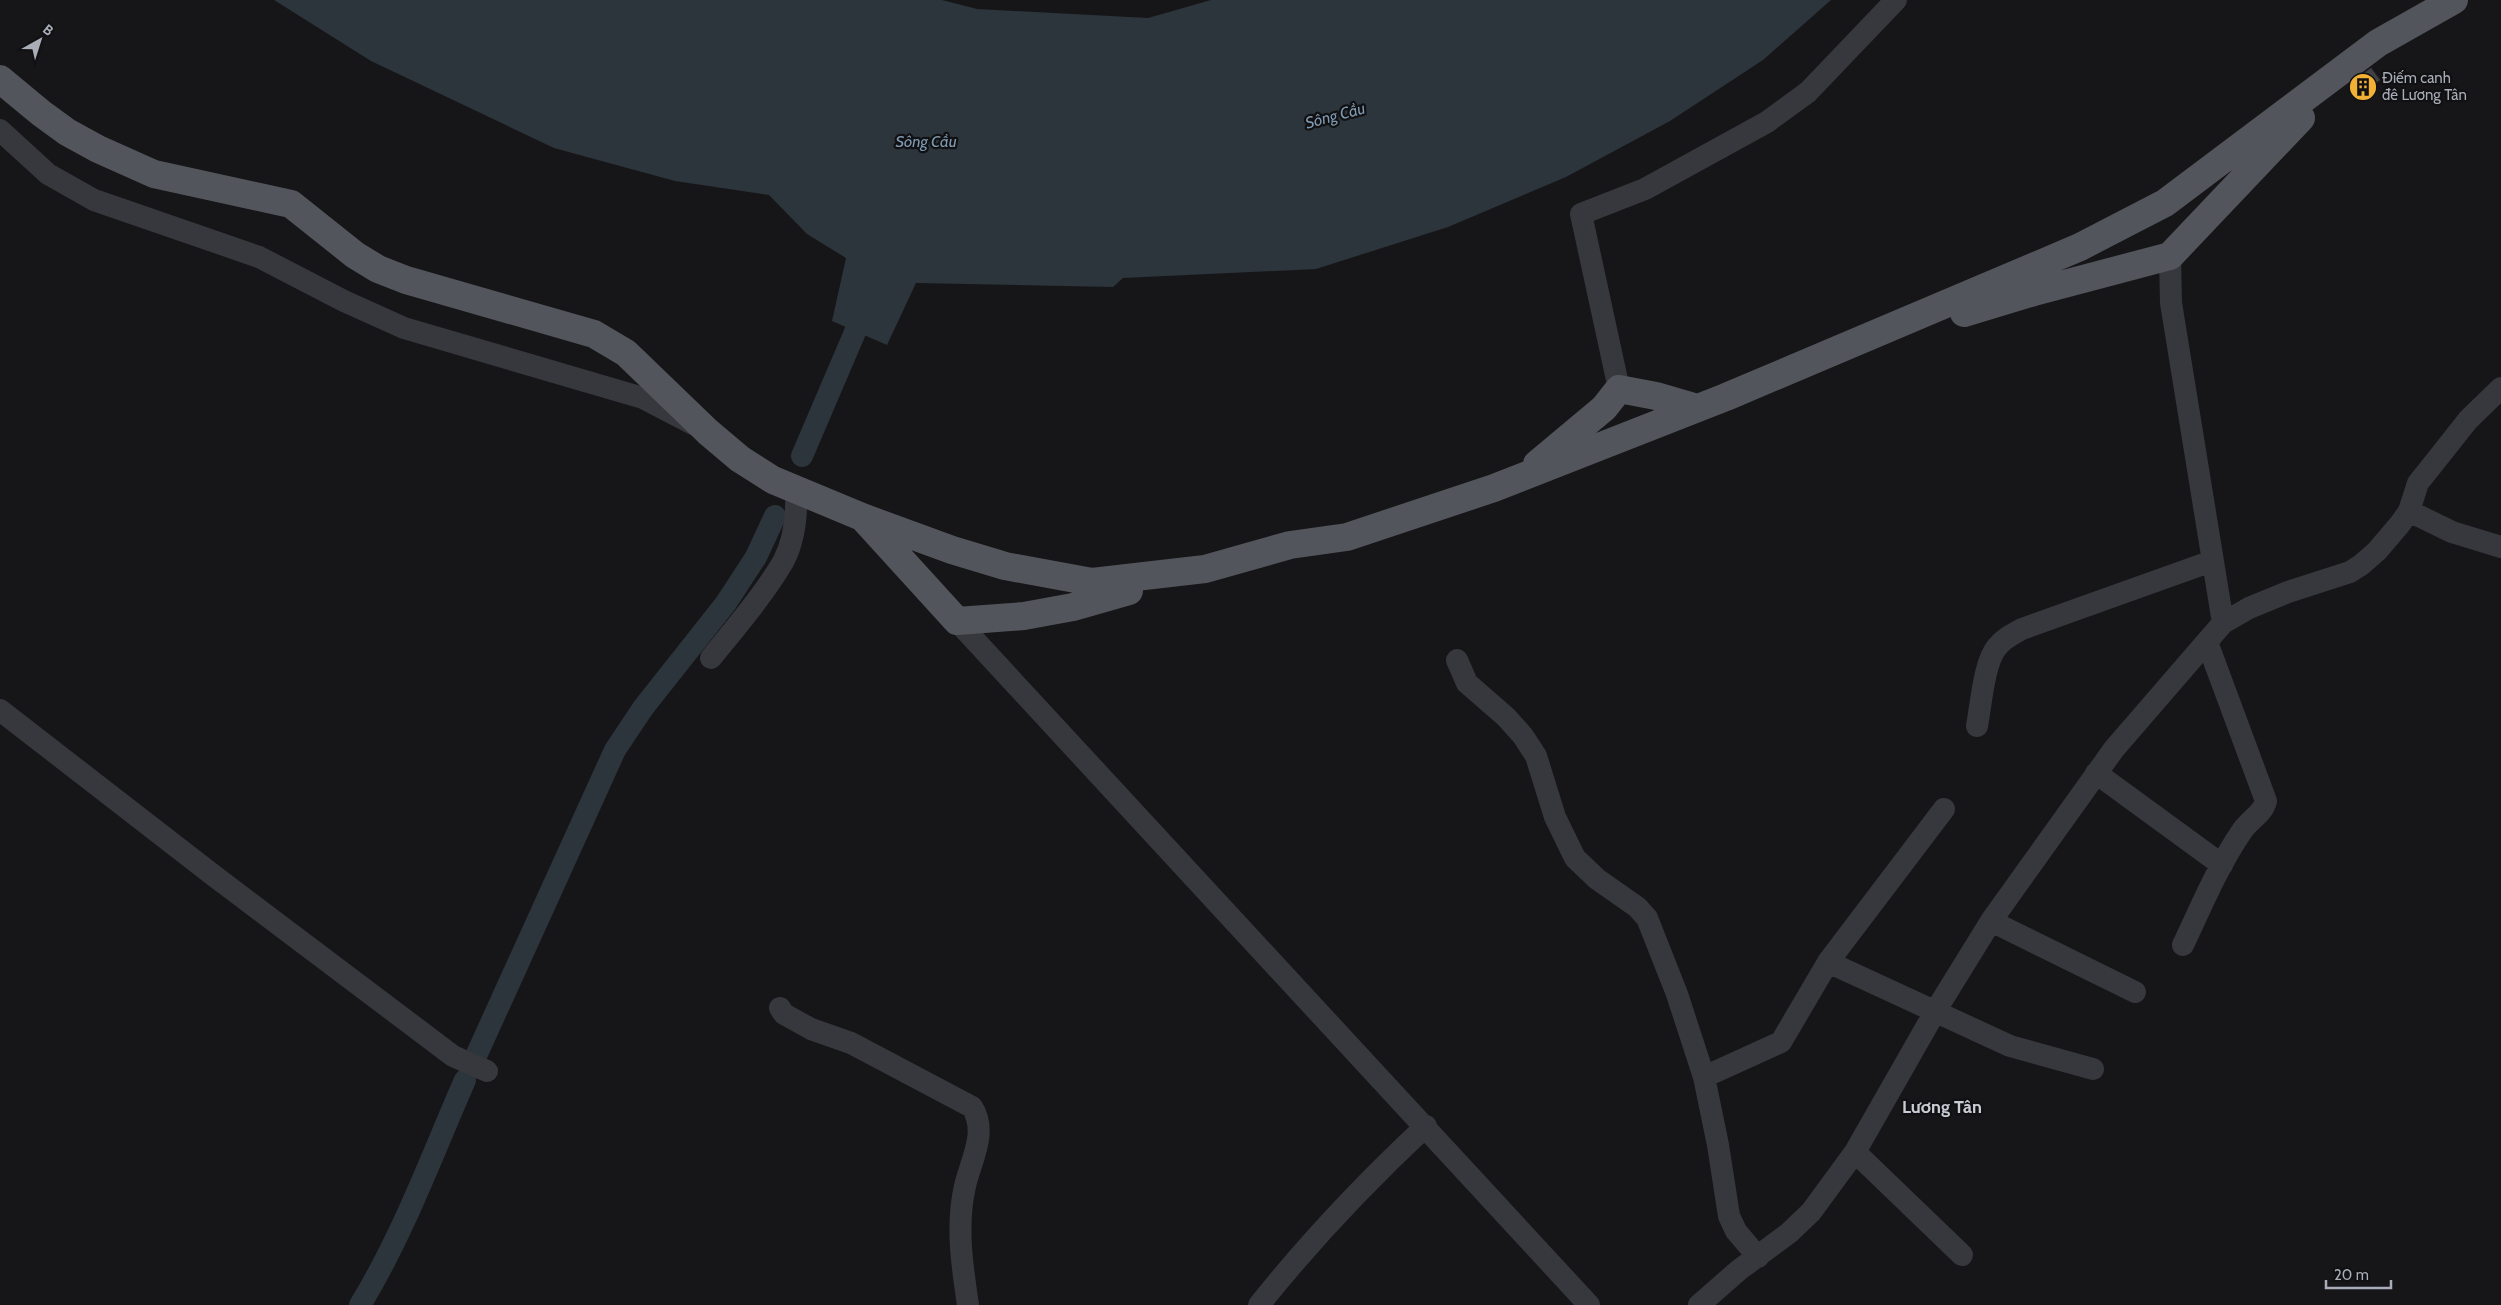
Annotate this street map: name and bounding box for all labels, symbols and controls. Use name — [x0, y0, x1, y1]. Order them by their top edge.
north arrow — [15, 15, 65, 65]
text: B — [39, 20, 57, 40]
place label: Điếm canh đê Lương Tân — [2382, 69, 2467, 104]
building icon: Điếm canh đê Lương Tân — [2348, 72, 2378, 102]
water label: Sông Cầu — [1303, 98, 1367, 133]
water label: Sông Cầu — [895, 132, 957, 151]
district label: Lương Tân — [1902, 1096, 1982, 1118]
scale bar — [2326, 1258, 2391, 1290]
text: 20 m — [2334, 1266, 2369, 1284]

